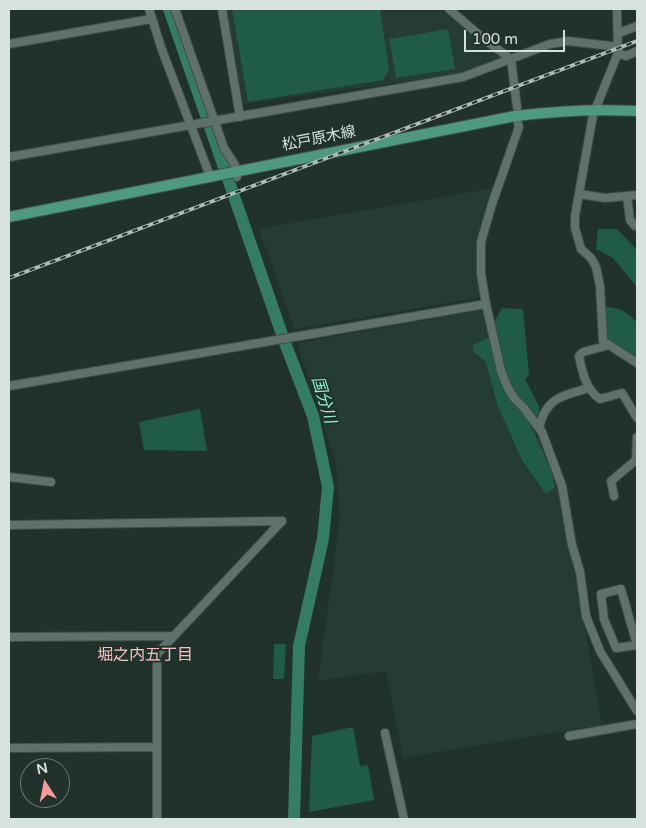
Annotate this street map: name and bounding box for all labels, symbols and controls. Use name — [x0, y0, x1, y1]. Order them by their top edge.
scale bar — [466, 20, 567, 52]
text: 100 m — [472, 30, 518, 48]
street label: 松戸原木線 — [280, 123, 358, 155]
water label: 国分川 — [307, 374, 339, 426]
district label: 堀之内五丁目 — [97, 646, 193, 666]
north arrow — [20, 758, 70, 808]
text: N — [35, 759, 49, 778]

